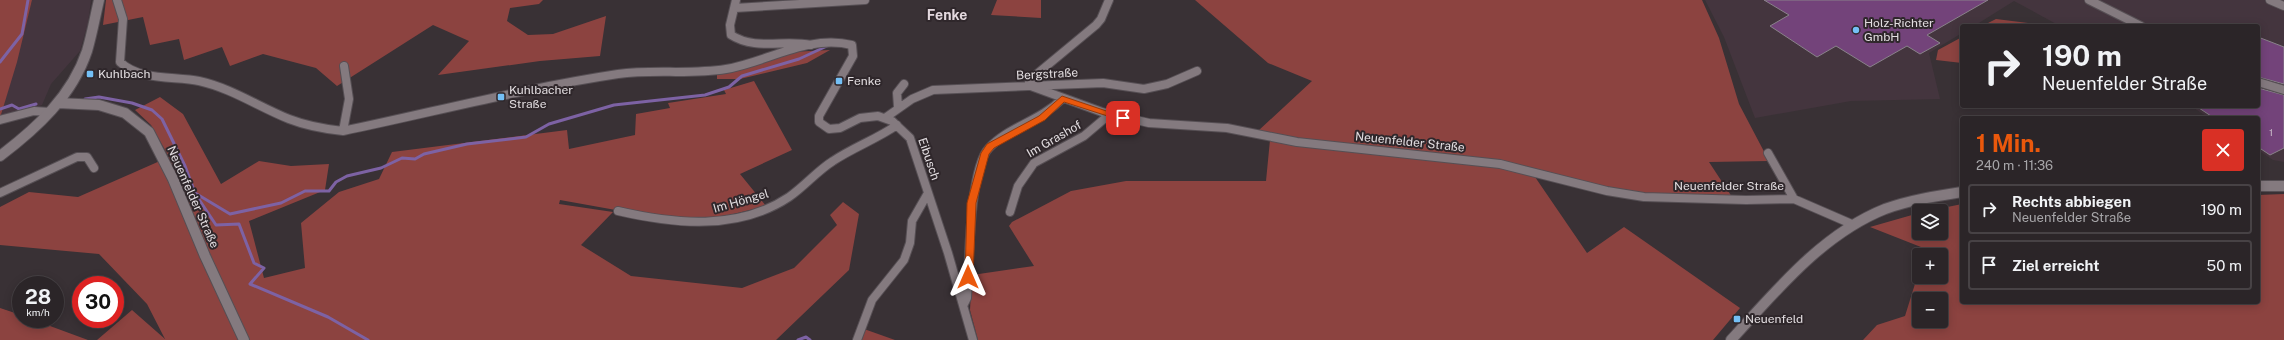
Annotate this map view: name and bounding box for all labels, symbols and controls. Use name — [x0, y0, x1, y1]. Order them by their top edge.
district label: Fenke — [927, 7, 967, 23]
place label: Holz-Richter GmbH — [1864, 16, 1934, 44]
marker: Holz-Richter GmbH — [1851, 25, 1861, 35]
text: 190 m — [2042, 39, 2122, 72]
icon: right — [1976, 40, 2028, 92]
street label: Bergstraße — [1016, 65, 1079, 83]
place label: Kuhlbach — [98, 67, 151, 81]
marker: Kuhlbach — [85, 69, 95, 79]
text: Neuenfelder Straße — [2042, 73, 2207, 94]
place label: Fenke — [847, 74, 881, 88]
marker: Fenke — [834, 76, 844, 86]
place label: Kuhlbacher Straße — [509, 83, 573, 111]
marker: Kuhlbacher Straße — [496, 92, 506, 102]
pin — [1106, 101, 1140, 135]
icon: arrive — [1112, 107, 1134, 129]
street label: Im Grashof — [1024, 118, 1084, 160]
house number: 1 — [2269, 126, 2273, 138]
street label: Neuenfelder Straße — [1355, 129, 1466, 155]
text: 1 Min. — [1976, 129, 2041, 157]
button: close — [2202, 129, 2244, 171]
street label: Eibusch — [915, 136, 943, 182]
street label: Neuenfelder Straße — [164, 144, 222, 250]
text: 240 m · 11:36 — [1976, 158, 2053, 173]
street label: Neuenfelder Straße — [1674, 179, 1784, 193]
street label: Im Höngel — [712, 186, 771, 216]
text: Rechts abbiegen — [2012, 193, 2131, 210]
icon: right — [1978, 198, 2000, 220]
text: 190 m — [2201, 201, 2242, 218]
map controls — [1912, 204, 1948, 328]
button: layers — [1912, 204, 1948, 240]
text: Neuenfelder Straße — [2012, 210, 2131, 225]
button: + — [1912, 248, 1948, 284]
icon: arrive — [1978, 254, 2000, 276]
position arrow — [947, 256, 989, 298]
text: Ziel erreicht — [2012, 257, 2099, 274]
text: 50 m — [2207, 257, 2242, 274]
speed limit sign: 30 — [72, 276, 124, 328]
text: 28 — [25, 285, 51, 309]
button: − — [1912, 292, 1948, 328]
text: km/h — [26, 306, 50, 318]
place label: Neuenfeld — [1745, 312, 1803, 326]
marker: Neuenfeld — [1732, 314, 1742, 324]

